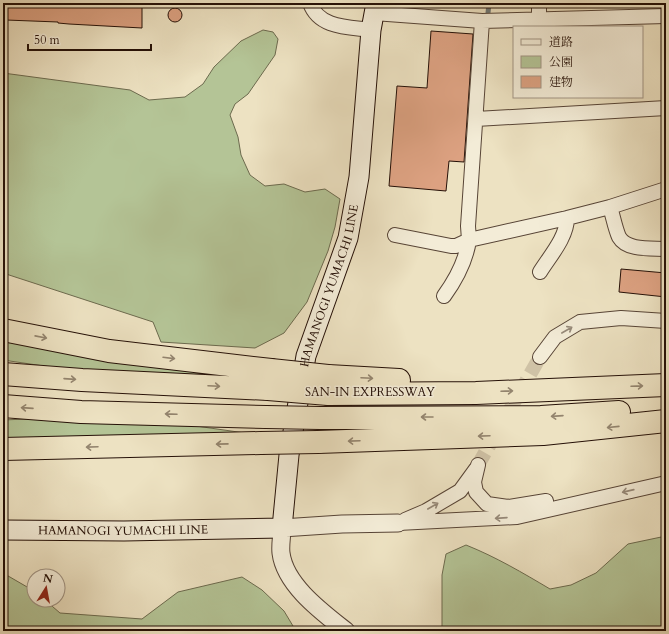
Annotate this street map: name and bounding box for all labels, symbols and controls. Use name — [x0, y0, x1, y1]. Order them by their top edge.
scale bar — [28, 26, 151, 52]
legend — [513, 26, 643, 98]
text: 50 m — [34, 32, 61, 48]
text: 道路 — [549, 34, 573, 50]
text: 公園 — [549, 54, 573, 70]
text: 建物 — [549, 74, 573, 90]
street label: HAMANOGI YUMACHI LINE — [296, 203, 362, 368]
one-way arrow — [561, 325, 573, 333]
one-way arrow — [34, 334, 47, 342]
one-way arrow — [163, 354, 176, 362]
one-way arrow — [63, 375, 76, 382]
one-way arrow — [360, 375, 373, 382]
one-way arrow — [630, 382, 643, 390]
one-way arrow — [207, 383, 220, 390]
street label: SAN-IN EXPRESSWAY — [305, 384, 435, 400]
one-way arrow — [500, 388, 513, 395]
one-way arrow — [21, 404, 34, 411]
one-way arrow — [165, 411, 178, 418]
one-way arrow — [551, 412, 564, 420]
one-way arrow — [421, 413, 434, 421]
one-way arrow — [607, 423, 620, 431]
one-way arrow — [478, 433, 491, 440]
one-way arrow — [348, 437, 361, 444]
one-way arrow — [216, 440, 229, 448]
one-way arrow — [86, 443, 99, 451]
one-way arrow — [622, 488, 635, 496]
one-way arrow — [427, 502, 439, 510]
one-way arrow — [495, 514, 508, 521]
street label: HAMANOGI YUMACHI LINE — [38, 521, 208, 539]
north arrow — [26, 568, 66, 608]
text: N — [42, 570, 54, 587]

